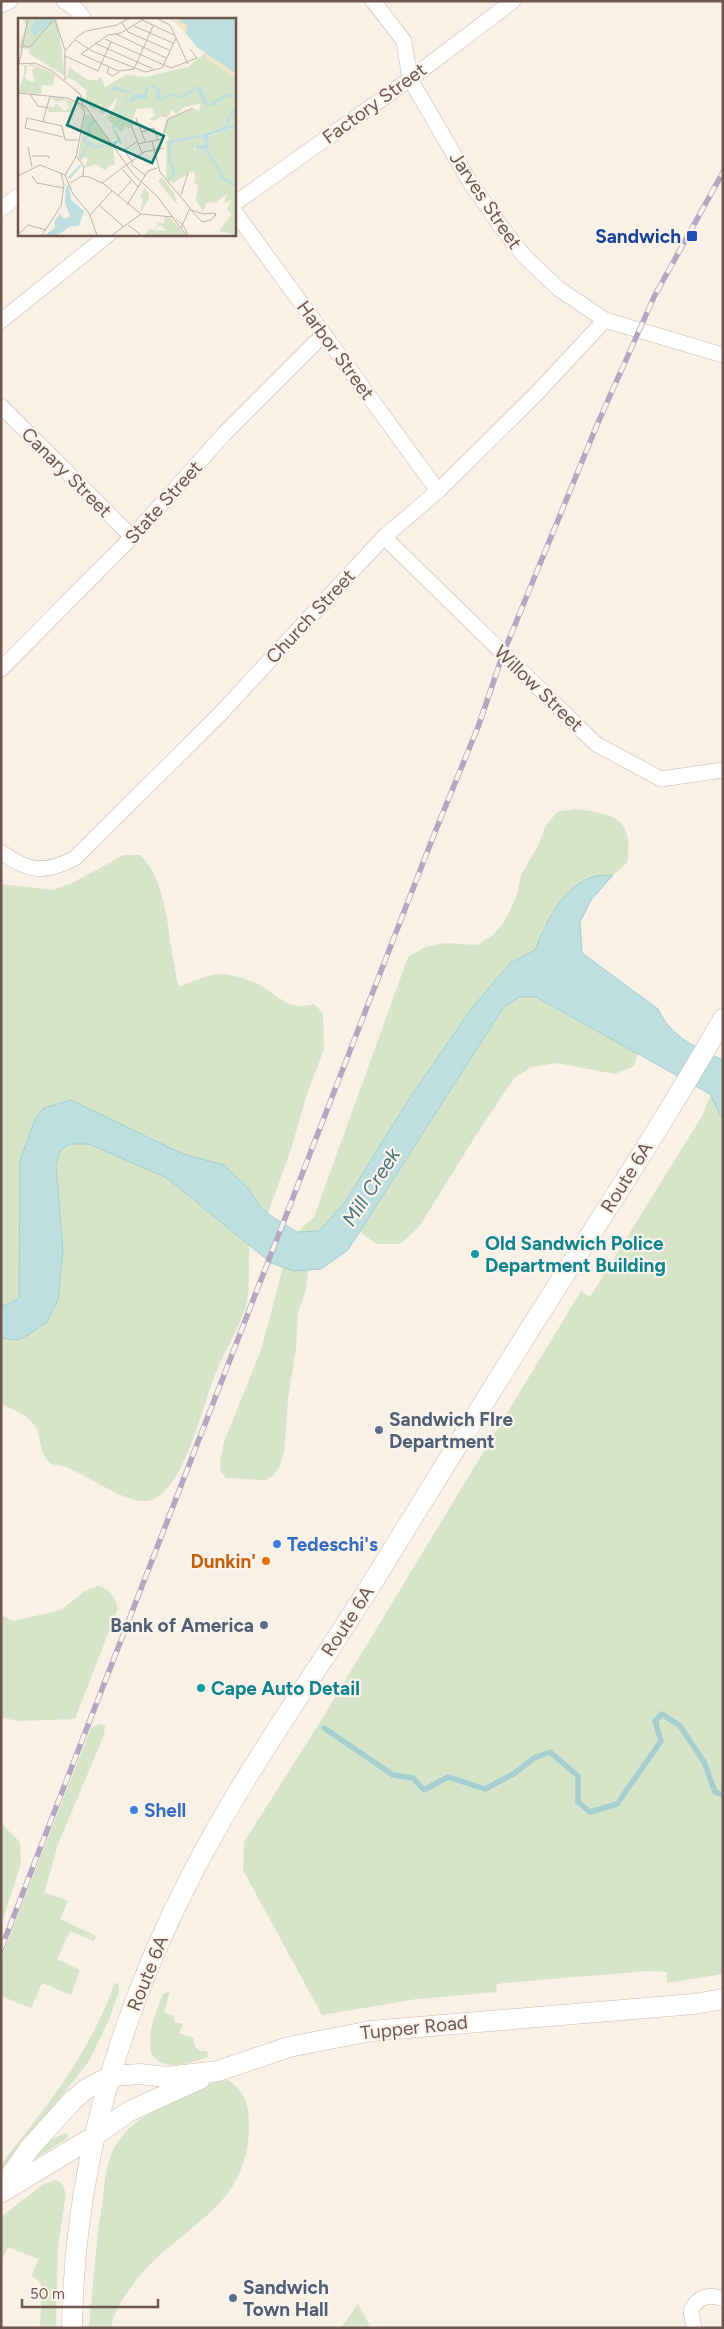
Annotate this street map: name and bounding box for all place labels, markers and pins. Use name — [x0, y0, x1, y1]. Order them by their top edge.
place label: Sandwich — [595, 225, 681, 248]
marker: Sandwich — [685, 229, 699, 243]
place label: Old Sandwich Police Department Building — [485, 1232, 666, 1277]
marker: Old Sandwich Police Department Building — [469, 1248, 481, 1260]
place label: Sandwich FIre Department — [389, 1408, 514, 1453]
marker: Sandwich FIre Department — [373, 1424, 385, 1436]
place label: Tedeschi's — [287, 1533, 378, 1556]
marker: Tedeschi's — [271, 1538, 283, 1550]
place label: Dunkin' — [190, 1550, 256, 1573]
marker: Dunkin' — [260, 1555, 272, 1567]
place label: Bank of America — [110, 1614, 254, 1637]
marker: Bank of America — [258, 1619, 270, 1631]
place label: Cape Auto Detail — [211, 1677, 360, 1700]
marker: Cape Auto Detail — [195, 1682, 207, 1694]
place label: Shell — [144, 1799, 186, 1822]
marker: Shell — [128, 1804, 140, 1816]
place label: Sandwich Town Hall — [243, 2276, 329, 2321]
marker: Sandwich Town Hall — [227, 2292, 239, 2304]

